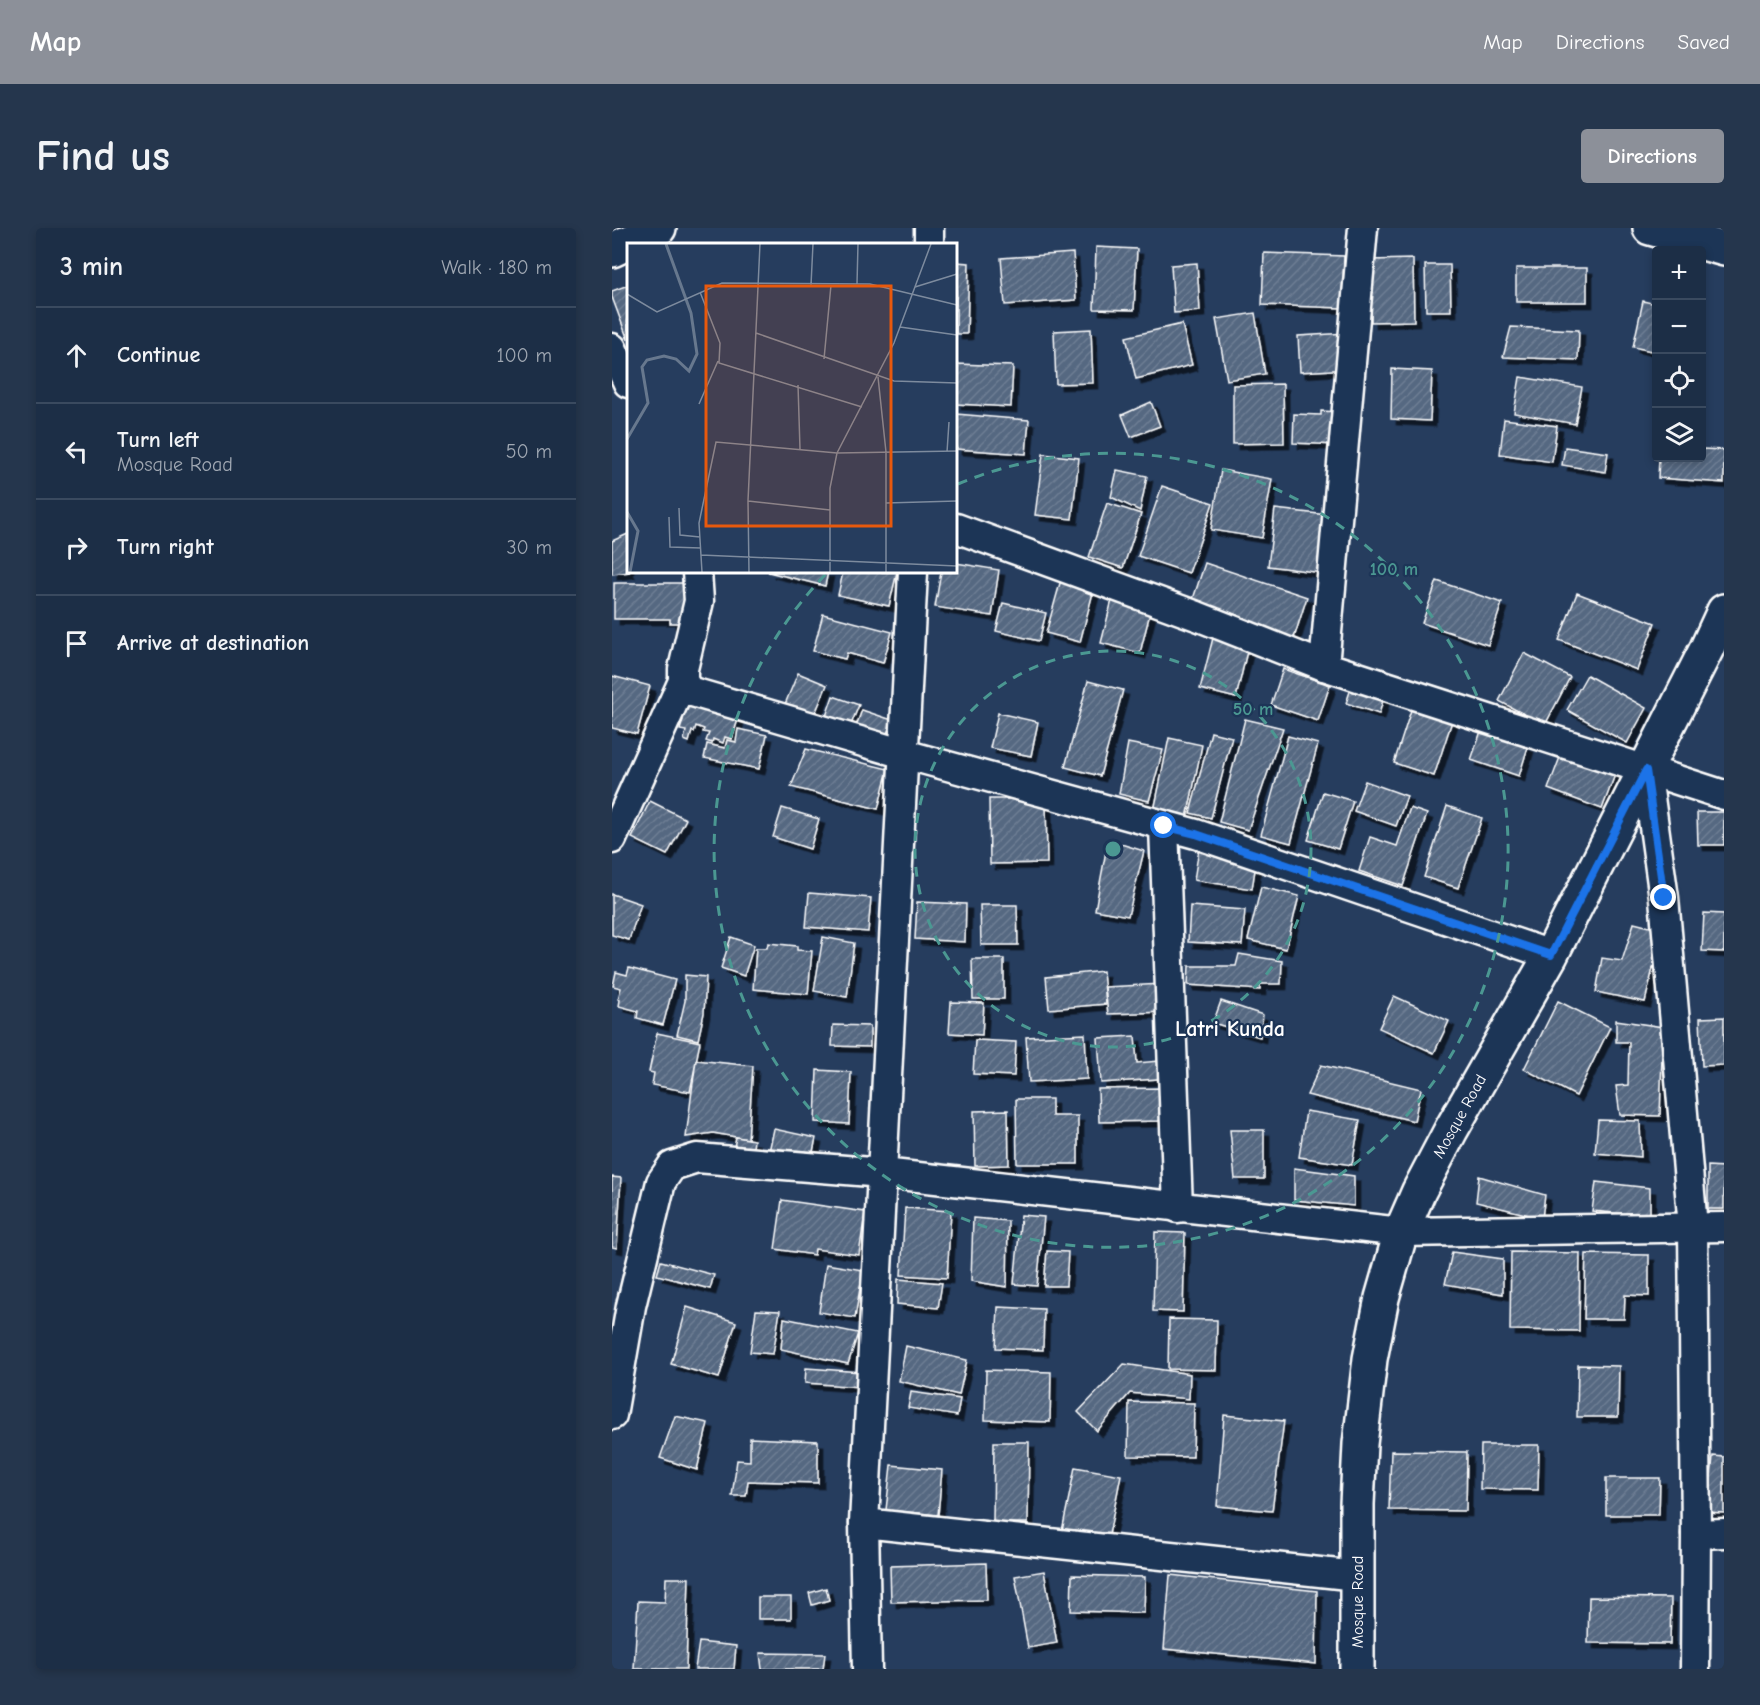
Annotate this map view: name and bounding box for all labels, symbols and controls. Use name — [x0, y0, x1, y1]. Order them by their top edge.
text: Map — [30, 26, 81, 58]
text: Map — [1483, 30, 1523, 54]
text: Directions — [1556, 30, 1645, 54]
text: Saved — [1678, 30, 1730, 54]
button: Directions — [1581, 129, 1724, 183]
text: Find us — [36, 132, 170, 181]
inset map — [627, 243, 957, 573]
map controls — [1652, 246, 1706, 462]
button: + — [1652, 246, 1706, 300]
text: 3 min — [60, 252, 123, 282]
text: Walk · 180 m — [441, 256, 552, 279]
button: − — [1652, 300, 1706, 354]
icon: ahead — [60, 339, 93, 372]
text: Continue — [117, 342, 200, 368]
text: 100 m — [497, 344, 552, 367]
button: locate — [1652, 354, 1706, 408]
button: layers — [1652, 408, 1706, 462]
text: Turn left — [117, 427, 199, 453]
icon: left — [60, 435, 93, 468]
text: 50 m — [506, 440, 552, 463]
text: Mosque Road — [117, 453, 233, 476]
icon: right — [60, 531, 93, 564]
text: Turn right — [117, 534, 214, 560]
text: 30 m — [506, 536, 552, 559]
text: 100 m — [1370, 559, 1418, 580]
icon: arrive — [60, 627, 93, 660]
text: Arrive at destination — [117, 630, 309, 656]
text: 50 m — [1233, 699, 1273, 720]
route start — [1150, 812, 1176, 838]
centre of rings — [1103, 839, 1123, 859]
route end — [1650, 884, 1676, 910]
district label: Latri Kunda — [1175, 1016, 1285, 1042]
street label: Mosque Road — [1430, 1072, 1490, 1161]
street label: Mosque Road — [1349, 1556, 1367, 1648]

